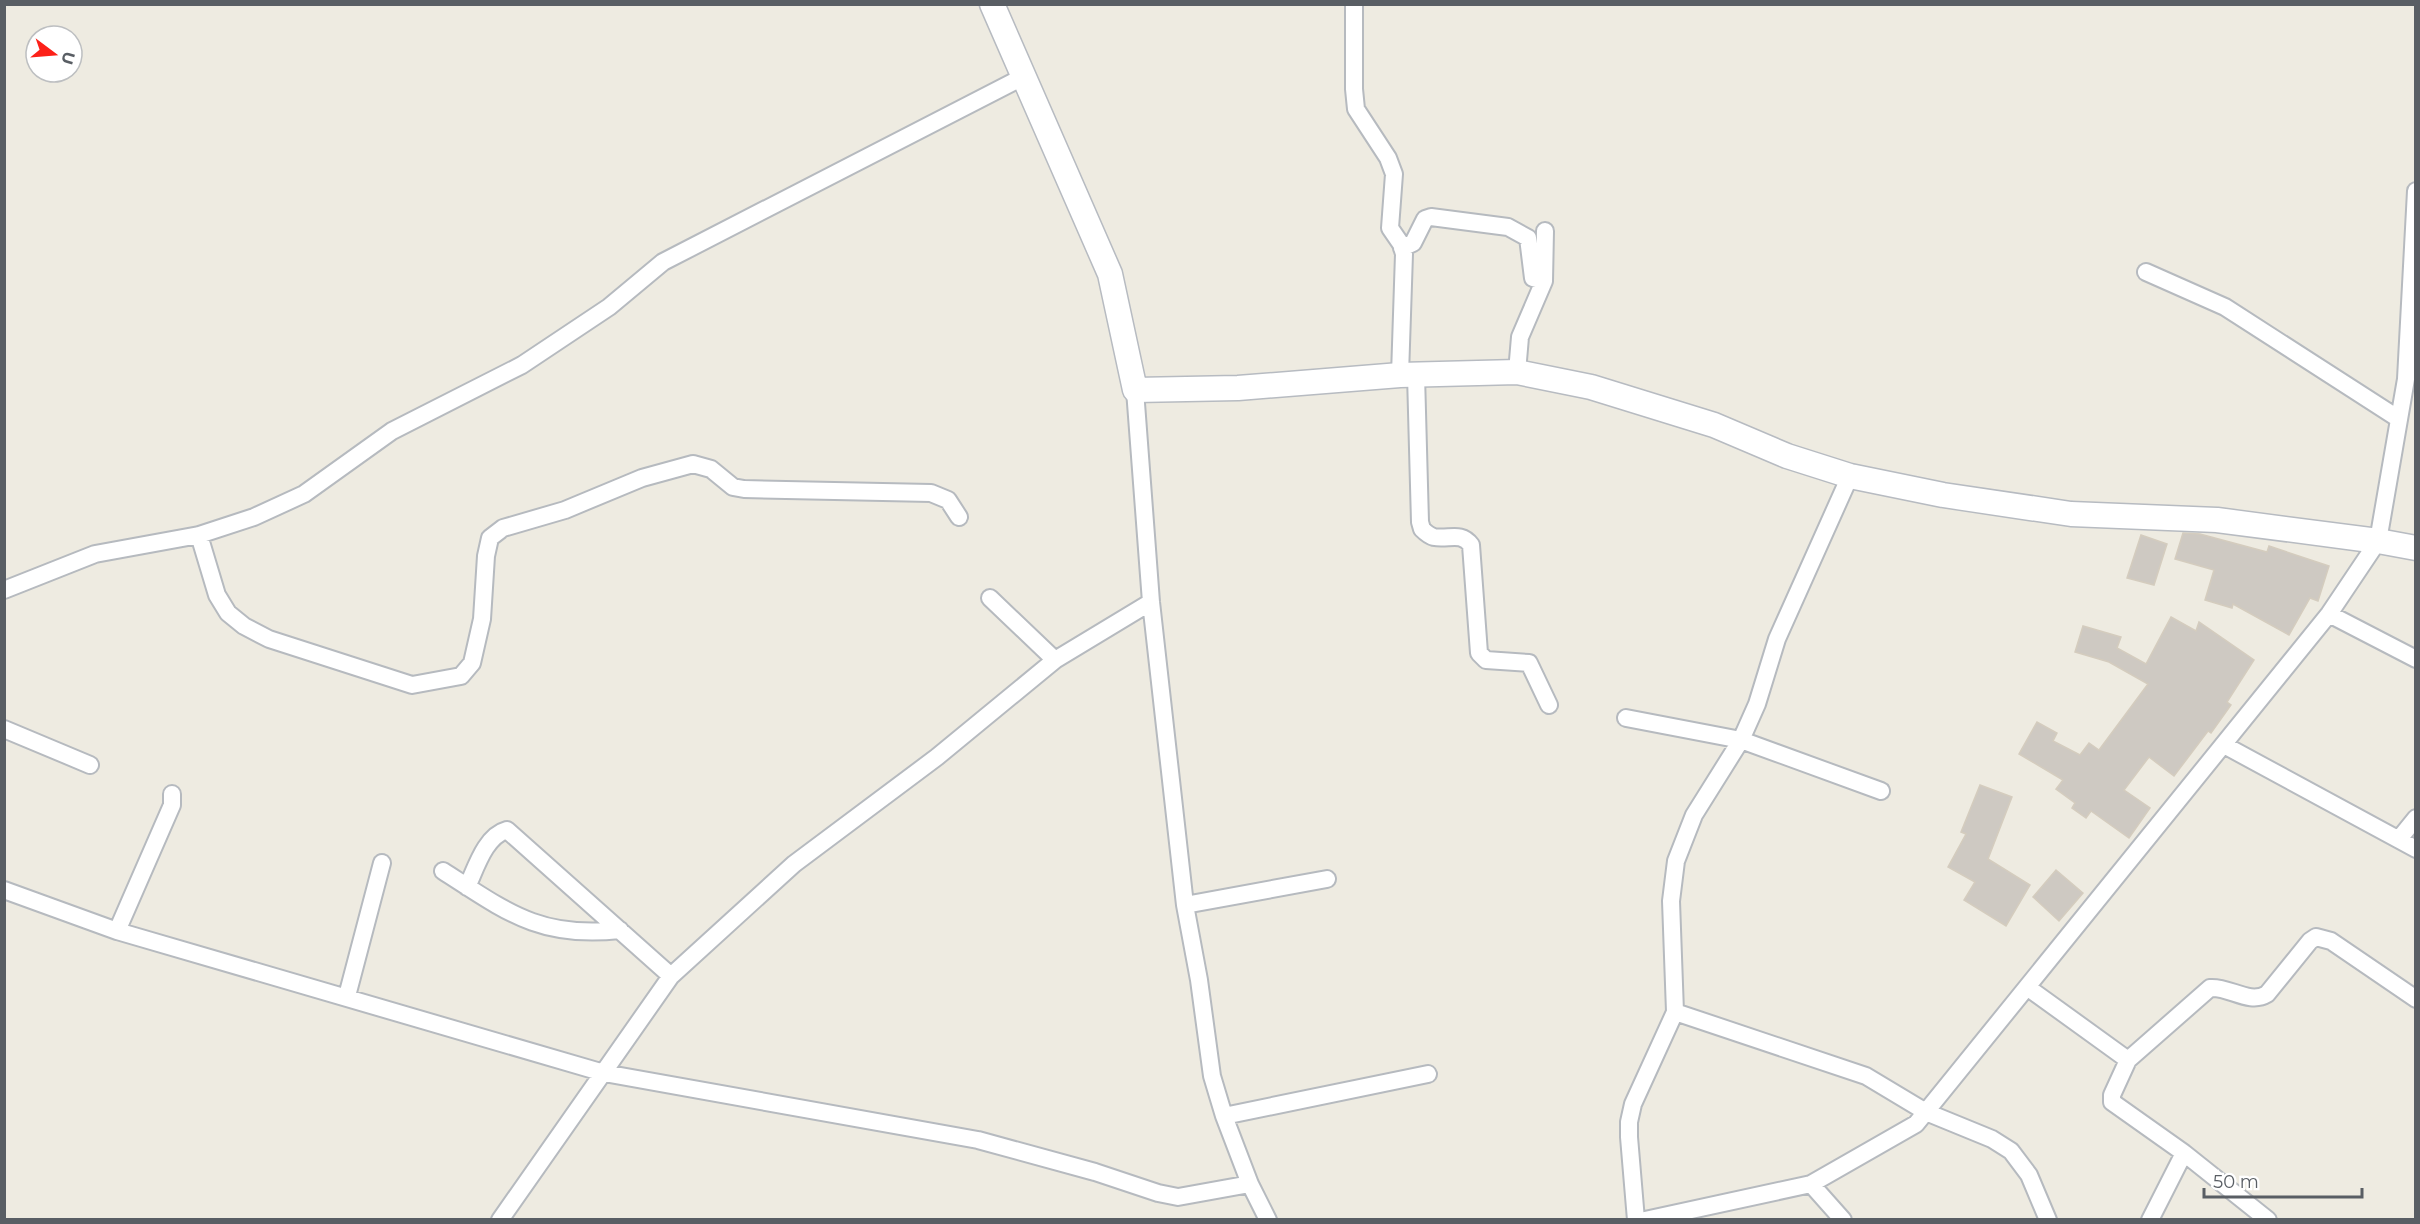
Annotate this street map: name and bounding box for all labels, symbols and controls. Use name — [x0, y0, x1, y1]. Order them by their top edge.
north arrow — [24, 24, 84, 84]
text: U — [57, 49, 79, 67]
scale bar — [2204, 1161, 2362, 1199]
text: 50 m — [2213, 1171, 2259, 1193]

